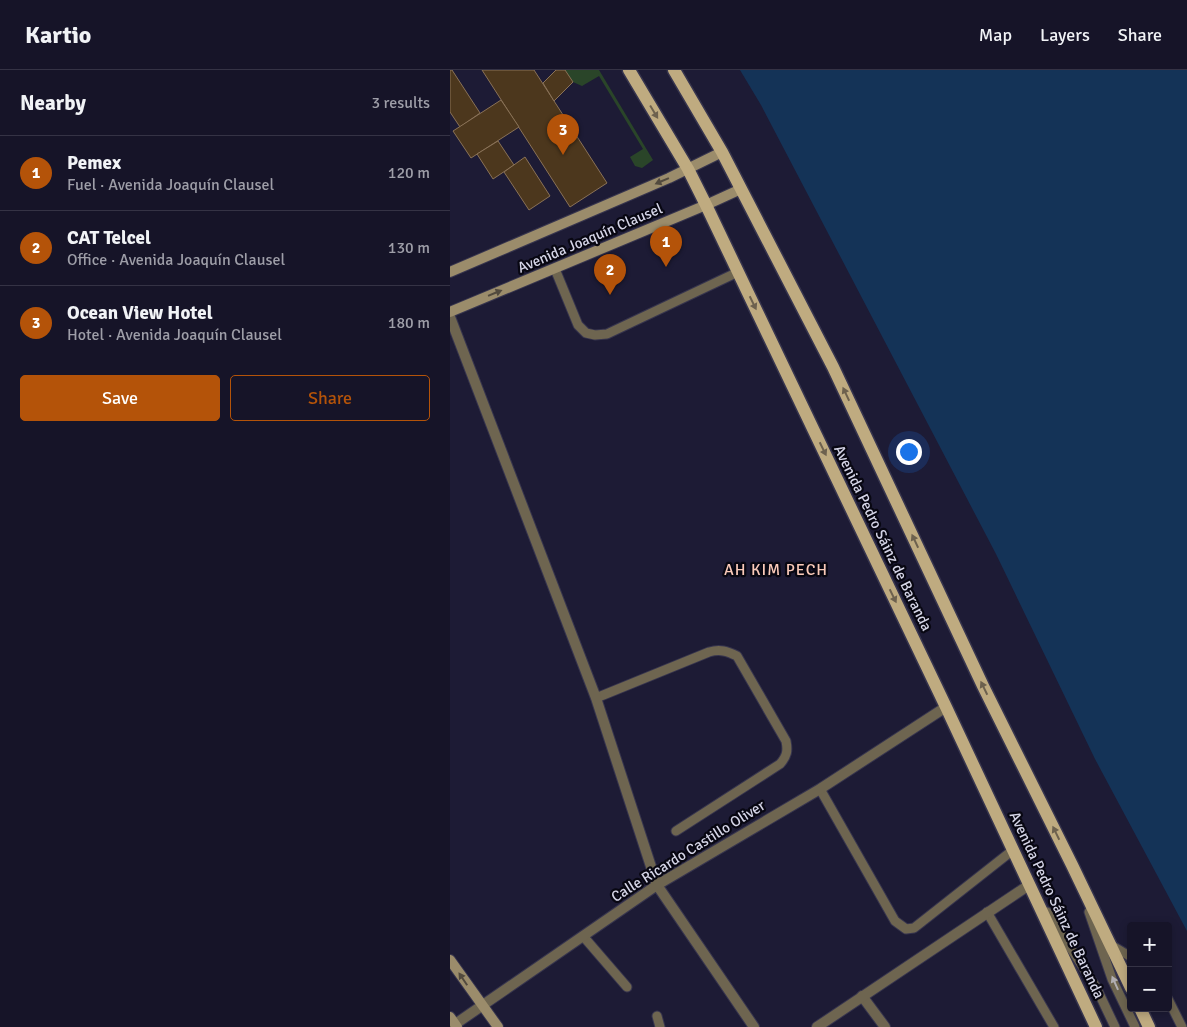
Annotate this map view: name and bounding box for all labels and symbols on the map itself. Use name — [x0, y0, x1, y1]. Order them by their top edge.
one-way arrow — [650, 105, 659, 119]
pin: 3 — [547, 114, 579, 155]
one-way arrow — [655, 177, 669, 185]
street label: Avenida Joaquín Clausel — [515, 199, 665, 277]
pin: 1 — [650, 226, 682, 267]
pin: 2 — [594, 254, 626, 295]
one-way arrow — [488, 289, 502, 297]
one-way arrow — [749, 296, 757, 310]
one-way arrow — [841, 387, 849, 401]
your location — [896, 439, 922, 465]
one-way arrow — [819, 442, 827, 457]
street label: Avenida Pedro Sáinz de Baranda — [830, 442, 936, 634]
one-way arrow — [911, 534, 919, 548]
district label: AH KIM PECH — [724, 560, 828, 580]
one-way arrow — [889, 589, 897, 603]
one-way arrow — [980, 681, 988, 695]
street label: Calle Ricardo Castillo Oliver — [608, 796, 769, 906]
street label: Avenida Pedro Sáinz de Baranda — [1006, 809, 1108, 1001]
one-way arrow — [1052, 826, 1060, 840]
one-way arrow — [458, 973, 468, 986]
one-way arrow — [1110, 976, 1118, 990]

